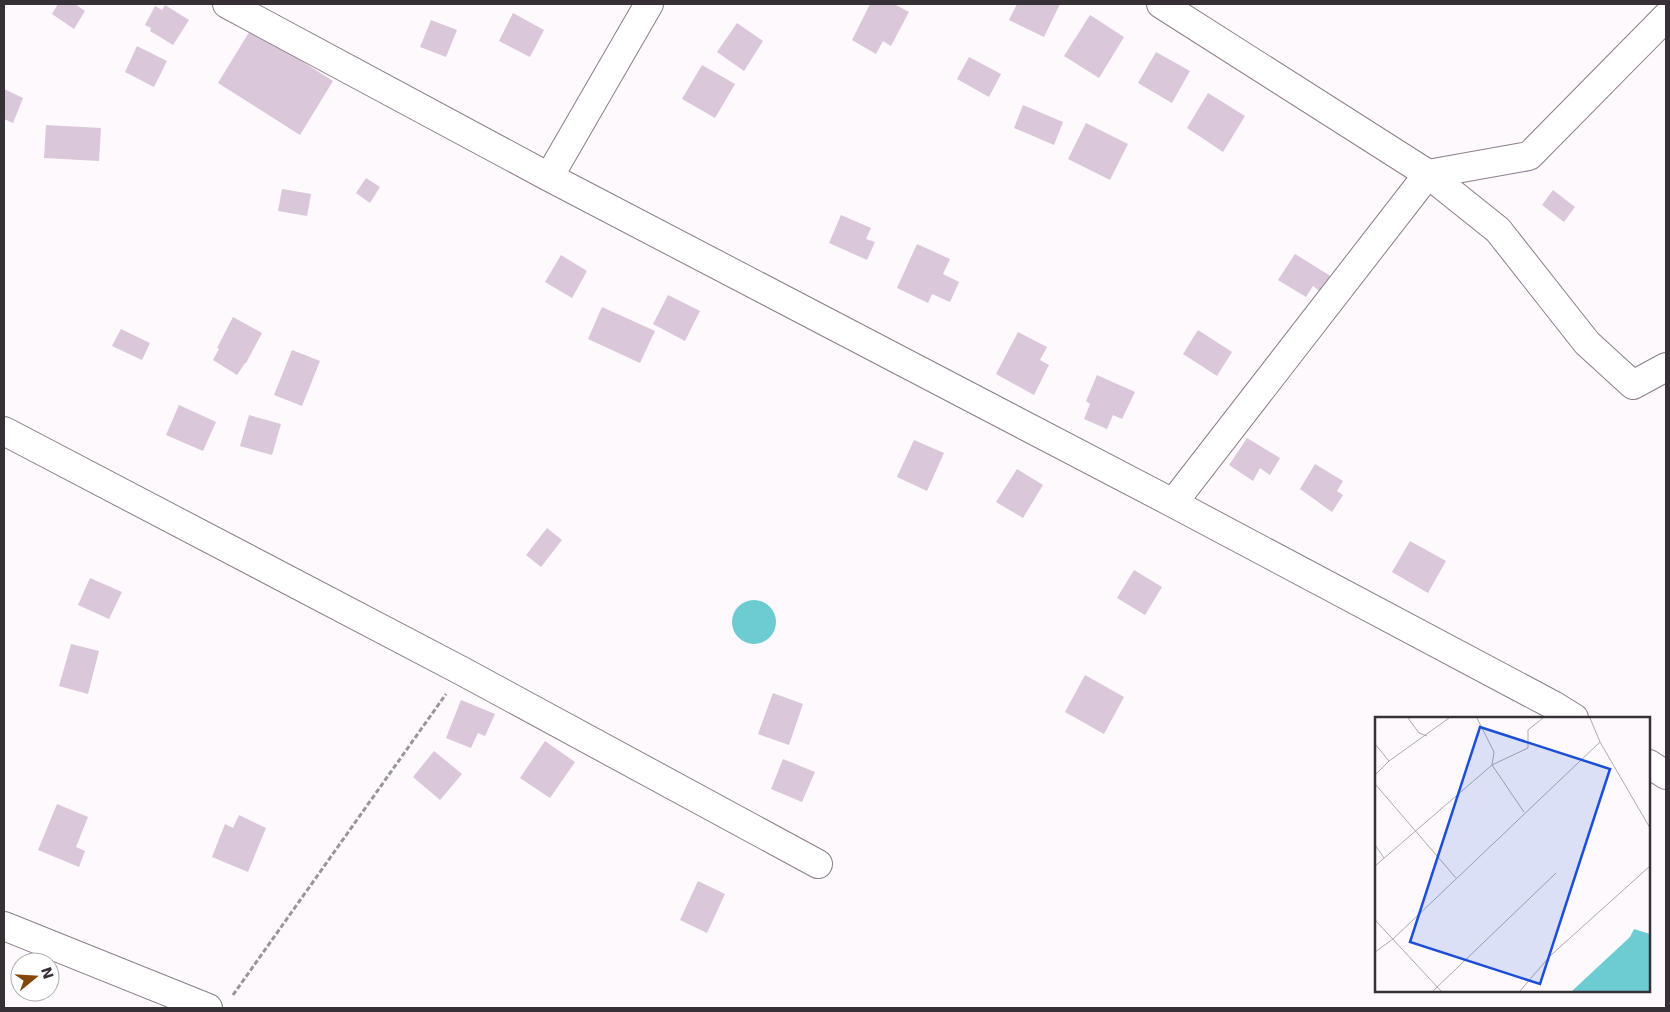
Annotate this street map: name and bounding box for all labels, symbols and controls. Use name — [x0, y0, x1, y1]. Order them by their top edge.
inset map — [1375, 717, 1650, 992]
north arrow — [10, 952, 60, 1002]
text: N — [38, 965, 57, 981]

